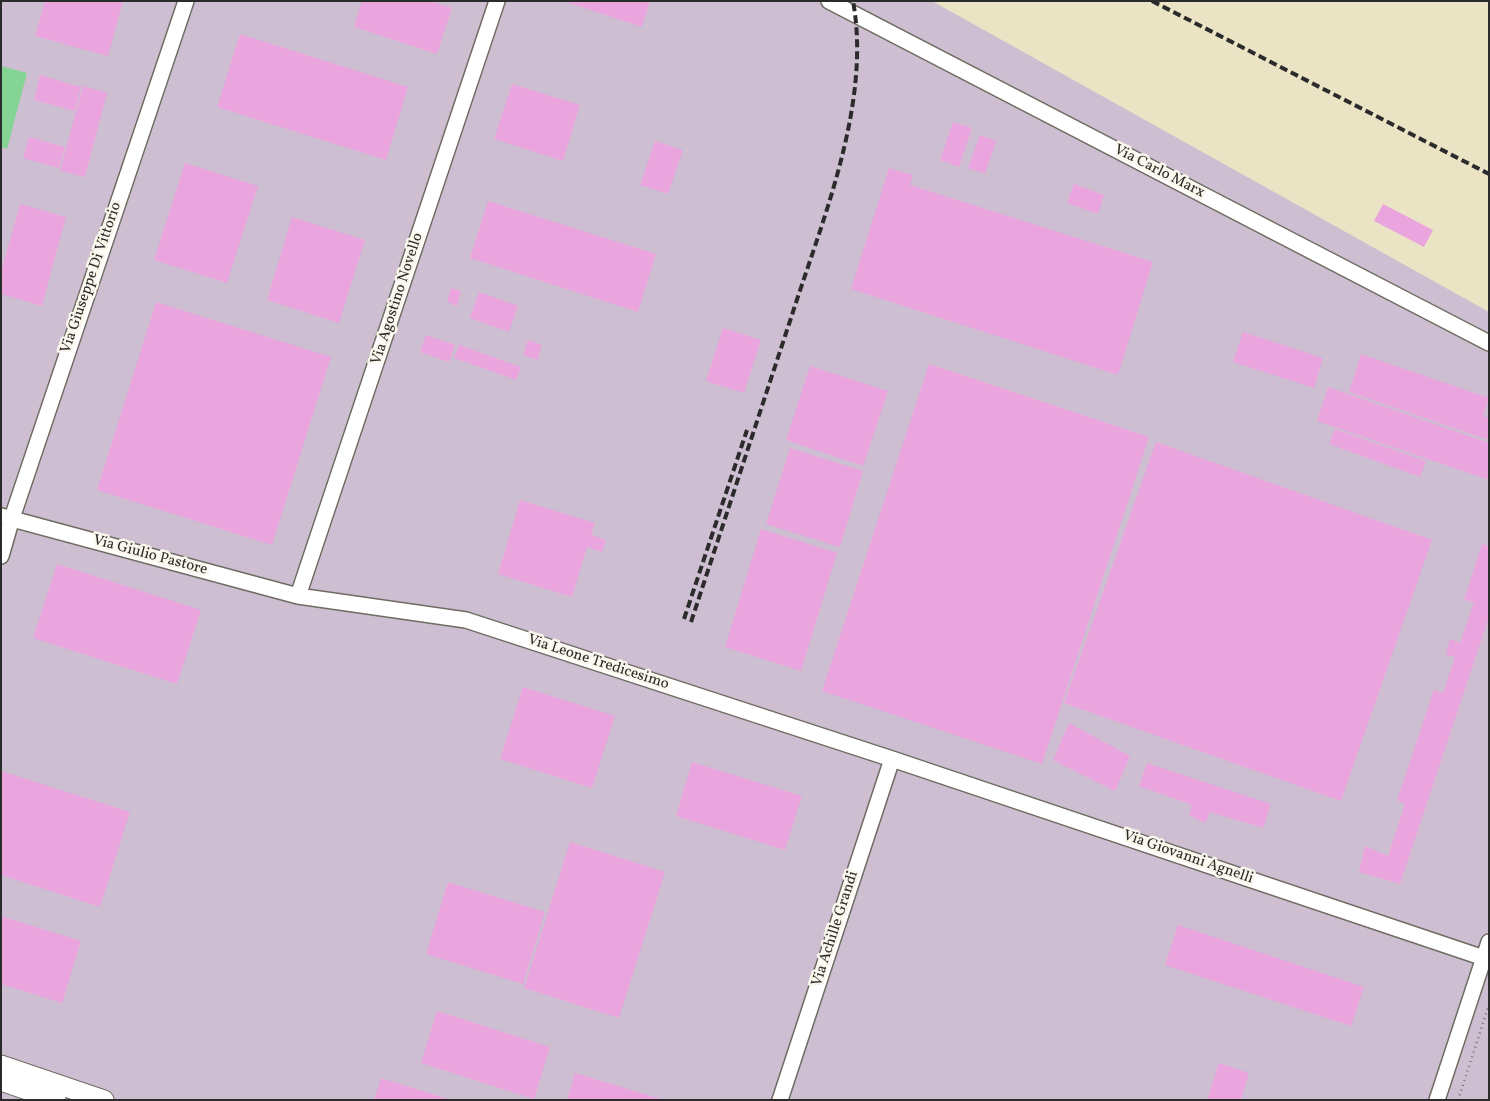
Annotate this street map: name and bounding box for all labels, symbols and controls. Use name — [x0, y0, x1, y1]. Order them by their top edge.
street label: Via Carlo Marx — [1111, 141, 1207, 203]
street label: Via Giuseppe Di Vittorio — [58, 200, 126, 356]
street label: Via Agostino Novello — [368, 231, 428, 367]
street label: Via Giulio Pastore — [91, 532, 209, 580]
street label: Via Leone Tredicesimo — [525, 632, 671, 694]
street label: Via Giovanni Agnelli — [1121, 827, 1255, 889]
street label: Via Achille Grandi — [809, 869, 863, 989]

